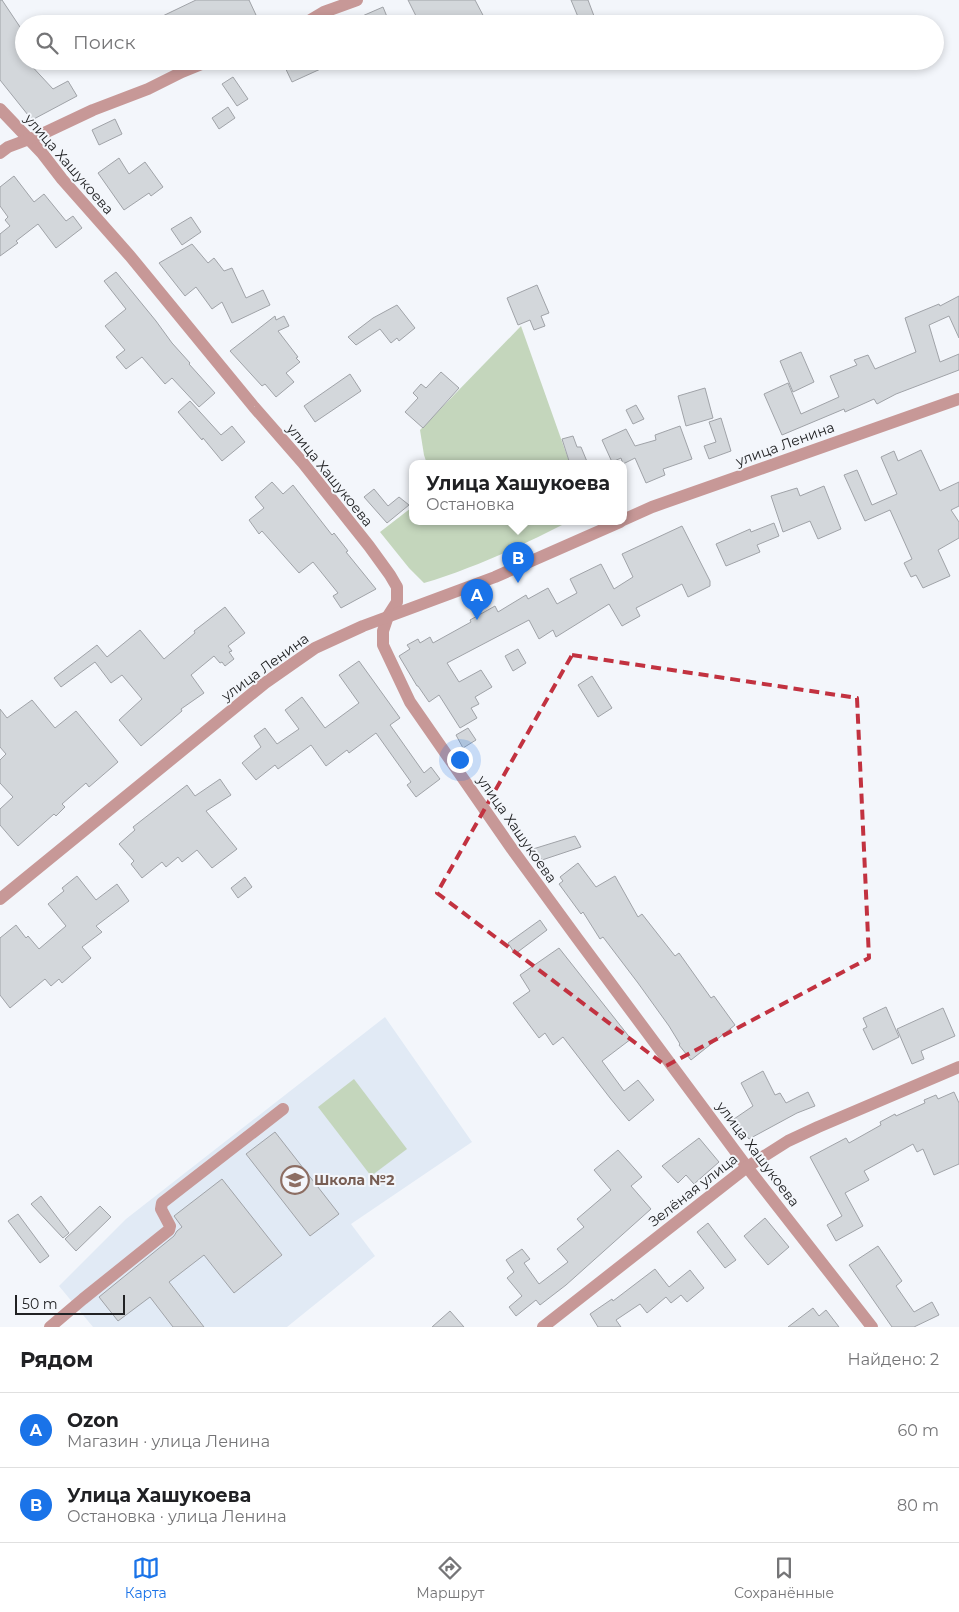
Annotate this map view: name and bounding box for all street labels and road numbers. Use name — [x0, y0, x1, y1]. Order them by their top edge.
street label: улица Хашукоева — [20, 109, 118, 218]
street label: улица Ленина — [732, 418, 837, 471]
street label: улица Хашукоева — [282, 419, 377, 530]
street label: улица Ленина — [217, 629, 312, 705]
street label: улица Хашукоева — [473, 771, 561, 886]
street label: улица Хашукоева — [712, 1097, 804, 1210]
street label: Зелёная улица — [645, 1150, 741, 1230]

